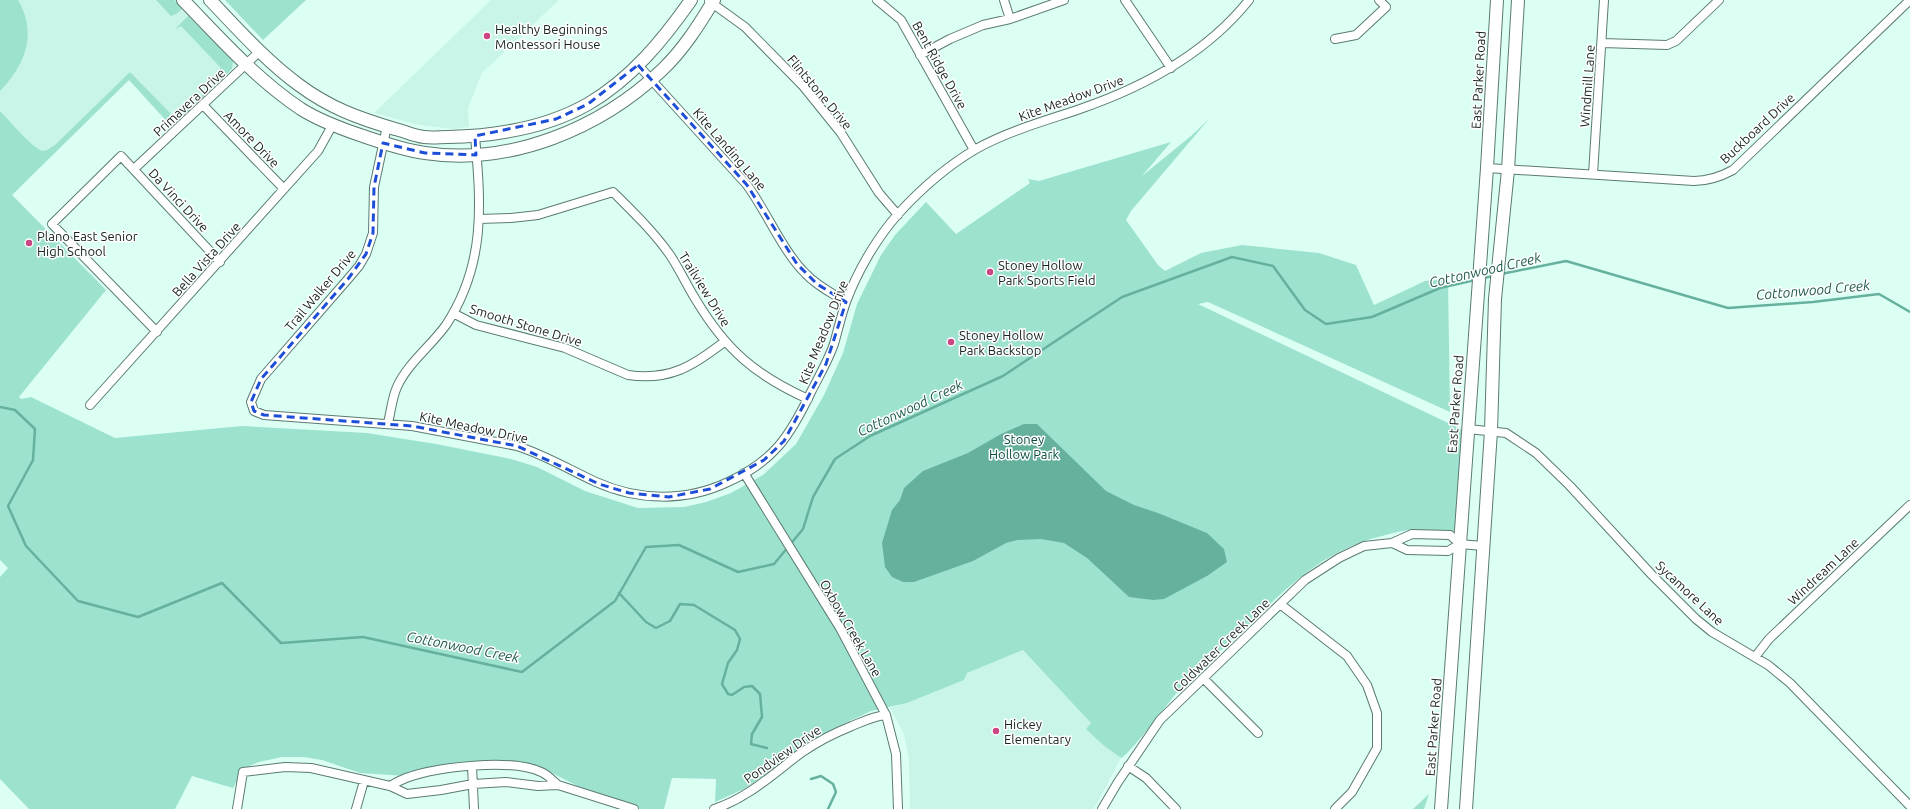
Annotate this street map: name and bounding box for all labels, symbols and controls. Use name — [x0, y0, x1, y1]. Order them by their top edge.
street label: Bent Ridge Drive — [910, 19, 970, 111]
place label: Healthy Beginnings Montessori House — [495, 22, 608, 51]
marker: Healthy Beginnings Montessori House — [482, 31, 492, 41]
street label: East Parker Road — [1468, 31, 1488, 129]
street label: Windmill Lane — [1577, 44, 1597, 128]
street label: Flintstone Drive — [785, 52, 855, 132]
street label: Primavera Drive — [150, 65, 228, 139]
street label: Kite Meadow Drive — [1017, 72, 1125, 124]
street label: Buckboard Drive — [1717, 90, 1797, 166]
street label: Kite Landing Lane — [691, 105, 769, 193]
street label: Amore Drive — [222, 108, 282, 170]
street label: Da Vinci Drive — [146, 166, 212, 234]
street label: Bella Vista Drive — [169, 219, 243, 299]
place label: Plano East Senior High School — [37, 229, 138, 258]
marker: Plano East Senior High School — [24, 238, 34, 248]
street label: Trail Walker Drive — [282, 246, 358, 334]
street label: Trailview Drive — [676, 249, 734, 329]
water label: Cottonwood Creek — [1427, 249, 1543, 291]
place label: Stoney Hollow Park Sports Field — [998, 258, 1096, 287]
marker: Stoney Hollow Park Sports Field — [985, 267, 995, 277]
water label: Cottonwood Creek — [1755, 277, 1872, 303]
street label: Kite Meadow Drive — [796, 278, 850, 386]
street label: Smooth Stone Drive — [468, 301, 584, 349]
place label: Stoney Hollow Park Backstop — [959, 328, 1044, 357]
marker: Stoney Hollow Park Backstop — [946, 337, 956, 347]
street label: East Parker Road — [1445, 354, 1465, 454]
water label: Cottonwood Creek — [855, 376, 966, 439]
street label: Kite Meadow Drive — [418, 409, 530, 445]
park label: Stoney Hollow Park — [989, 432, 1059, 461]
street label: Windream Lane — [1785, 535, 1861, 607]
street label: Sycamore Lane — [1653, 558, 1727, 628]
street label: Oxbow Creek Lane — [818, 577, 884, 679]
street label: Coldwater Creek Lane — [1170, 595, 1272, 695]
water label: Cottonwood Creek — [405, 628, 522, 666]
street label: East Parker Road — [1423, 677, 1443, 777]
place label: Hickey Elementary — [1004, 717, 1071, 746]
street label: Pondview Drive — [741, 722, 823, 786]
marker: Hickey Elementary — [991, 726, 1001, 736]

